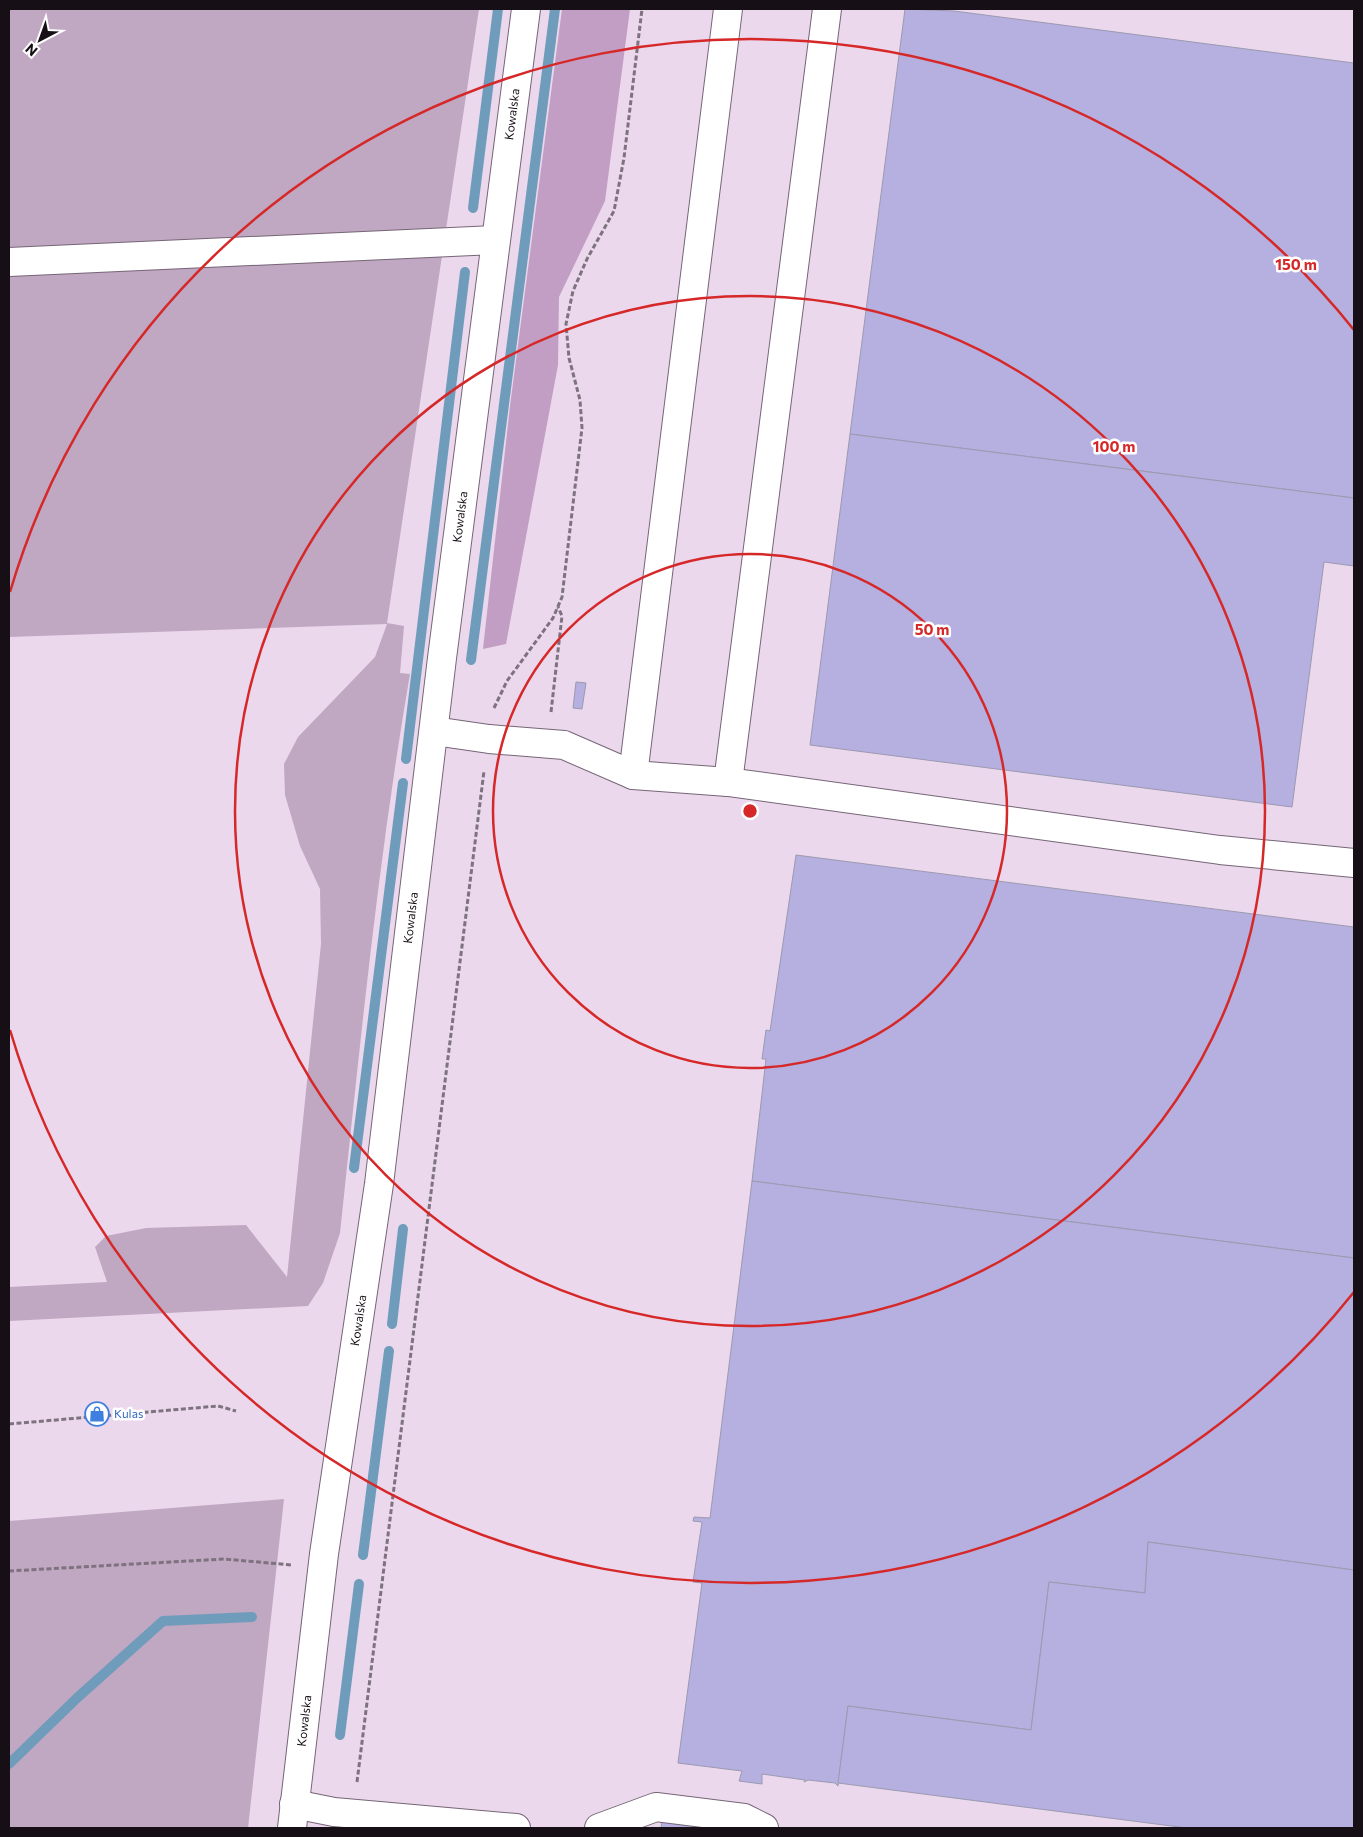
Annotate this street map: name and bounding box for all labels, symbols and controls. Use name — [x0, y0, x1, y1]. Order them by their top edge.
north arrow — [15, 15, 65, 65]
text: N — [22, 40, 41, 60]
street label: Kowalska — [501, 88, 522, 141]
text: 150 m — [1275, 255, 1317, 273]
text: 100 m — [1093, 437, 1135, 455]
street label: Kowalska — [449, 490, 470, 543]
text: 50 m — [915, 620, 949, 638]
centre of rings — [741, 802, 759, 820]
street label: Kowalska — [400, 891, 420, 944]
street label: Kowalska — [347, 1294, 368, 1347]
shop icon: Kulas — [84, 1401, 110, 1427]
place label: Kulas — [114, 1406, 143, 1420]
street label: Kowalska — [294, 1694, 313, 1747]

